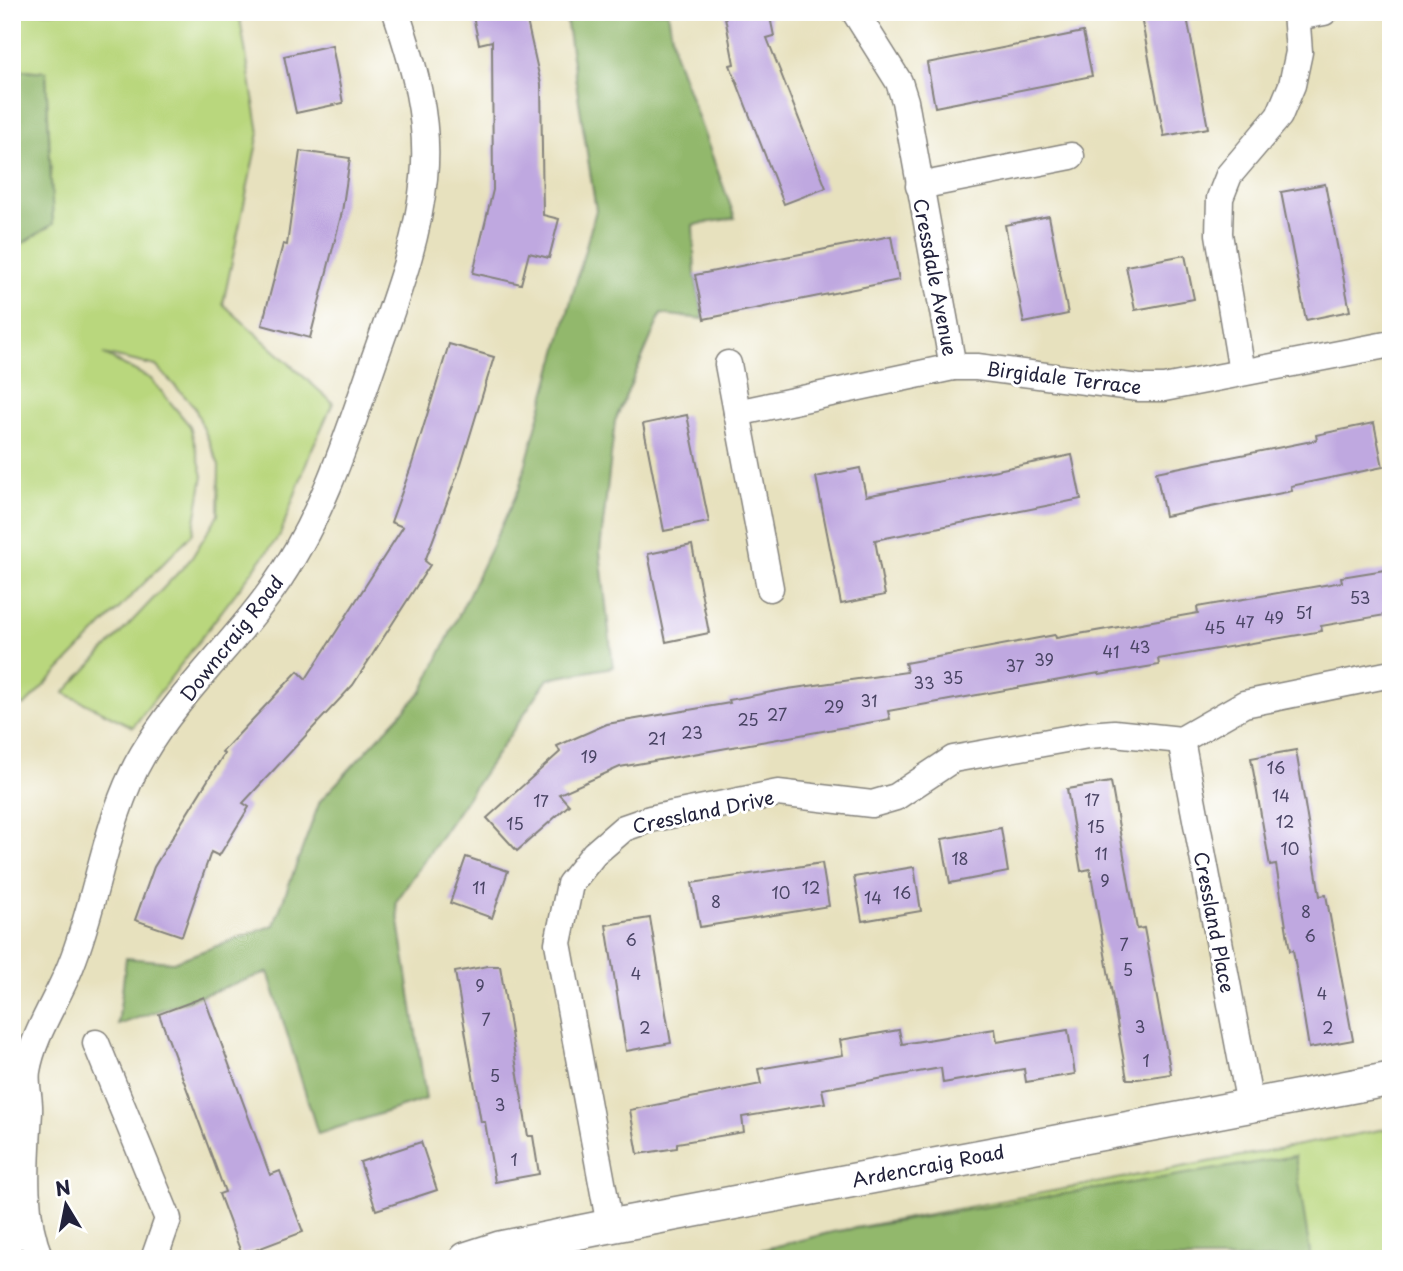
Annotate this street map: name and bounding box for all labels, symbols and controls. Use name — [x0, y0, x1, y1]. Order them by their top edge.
street label: Cressdale Avenue — [907, 196, 965, 358]
street label: Birgidale Terrace — [985, 354, 1143, 400]
street label: Downcraig Road — [173, 569, 289, 707]
house number: 53 — [1350, 585, 1370, 609]
house number: 51 — [1295, 600, 1313, 624]
house number: 49 — [1264, 605, 1284, 629]
house number: 47 — [1236, 609, 1255, 633]
house number: 45 — [1205, 615, 1225, 639]
house number: 43 — [1130, 634, 1150, 658]
house number: 41 — [1103, 639, 1119, 663]
house number: 39 — [1034, 647, 1054, 671]
house number: 37 — [1006, 653, 1025, 677]
house number: 35 — [943, 665, 963, 689]
house number: 33 — [913, 670, 935, 694]
house number: 31 — [861, 688, 877, 712]
house number: 29 — [824, 694, 844, 718]
house number: 27 — [767, 702, 787, 726]
house number: 25 — [737, 707, 759, 731]
house number: 23 — [681, 720, 703, 744]
house number: 21 — [648, 726, 666, 750]
house number: 19 — [581, 744, 597, 768]
house number: 16 — [1267, 755, 1285, 779]
street label: Cressland Drive — [630, 782, 776, 840]
house number: 14 — [1272, 783, 1290, 807]
house number: 17 — [1084, 787, 1100, 811]
house number: 17 — [533, 788, 549, 812]
house number: 12 — [1276, 809, 1294, 833]
house number: 15 — [506, 811, 524, 835]
house number: 15 — [1087, 814, 1105, 838]
house number: 10 — [1281, 836, 1299, 860]
house number: 11 — [1094, 841, 1108, 865]
house number: 18 — [951, 846, 969, 870]
street label: Cressland Place — [1188, 849, 1242, 995]
house number: 9 — [1100, 868, 1110, 892]
house number: 11 — [472, 875, 486, 899]
house number: 12 — [802, 875, 820, 899]
house number: 10 — [772, 880, 790, 904]
house number: 16 — [893, 880, 911, 904]
house number: 14 — [864, 885, 882, 909]
house number: 8 — [711, 889, 721, 913]
house number: 8 — [1301, 899, 1311, 923]
house number: 6 — [1304, 923, 1316, 947]
house number: 6 — [625, 927, 637, 951]
house number: 7 — [1119, 932, 1129, 956]
house number: 5 — [1123, 957, 1133, 981]
house number: 4 — [631, 961, 641, 985]
house number: 9 — [475, 973, 485, 997]
house number: 4 — [1317, 981, 1327, 1005]
house number: 7 — [481, 1007, 491, 1031]
house number: 3 — [1135, 1014, 1145, 1038]
house number: 2 — [639, 1015, 651, 1039]
house number: 2 — [1322, 1015, 1334, 1039]
house number: 1 — [1142, 1048, 1150, 1072]
house number: 5 — [490, 1063, 500, 1087]
house number: 3 — [495, 1092, 505, 1116]
street label: Ardencraig Road — [849, 1136, 1007, 1194]
house number: 1 — [510, 1147, 518, 1171]
north arrow — [32, 1170, 102, 1240]
text: N — [53, 1172, 73, 1202]

